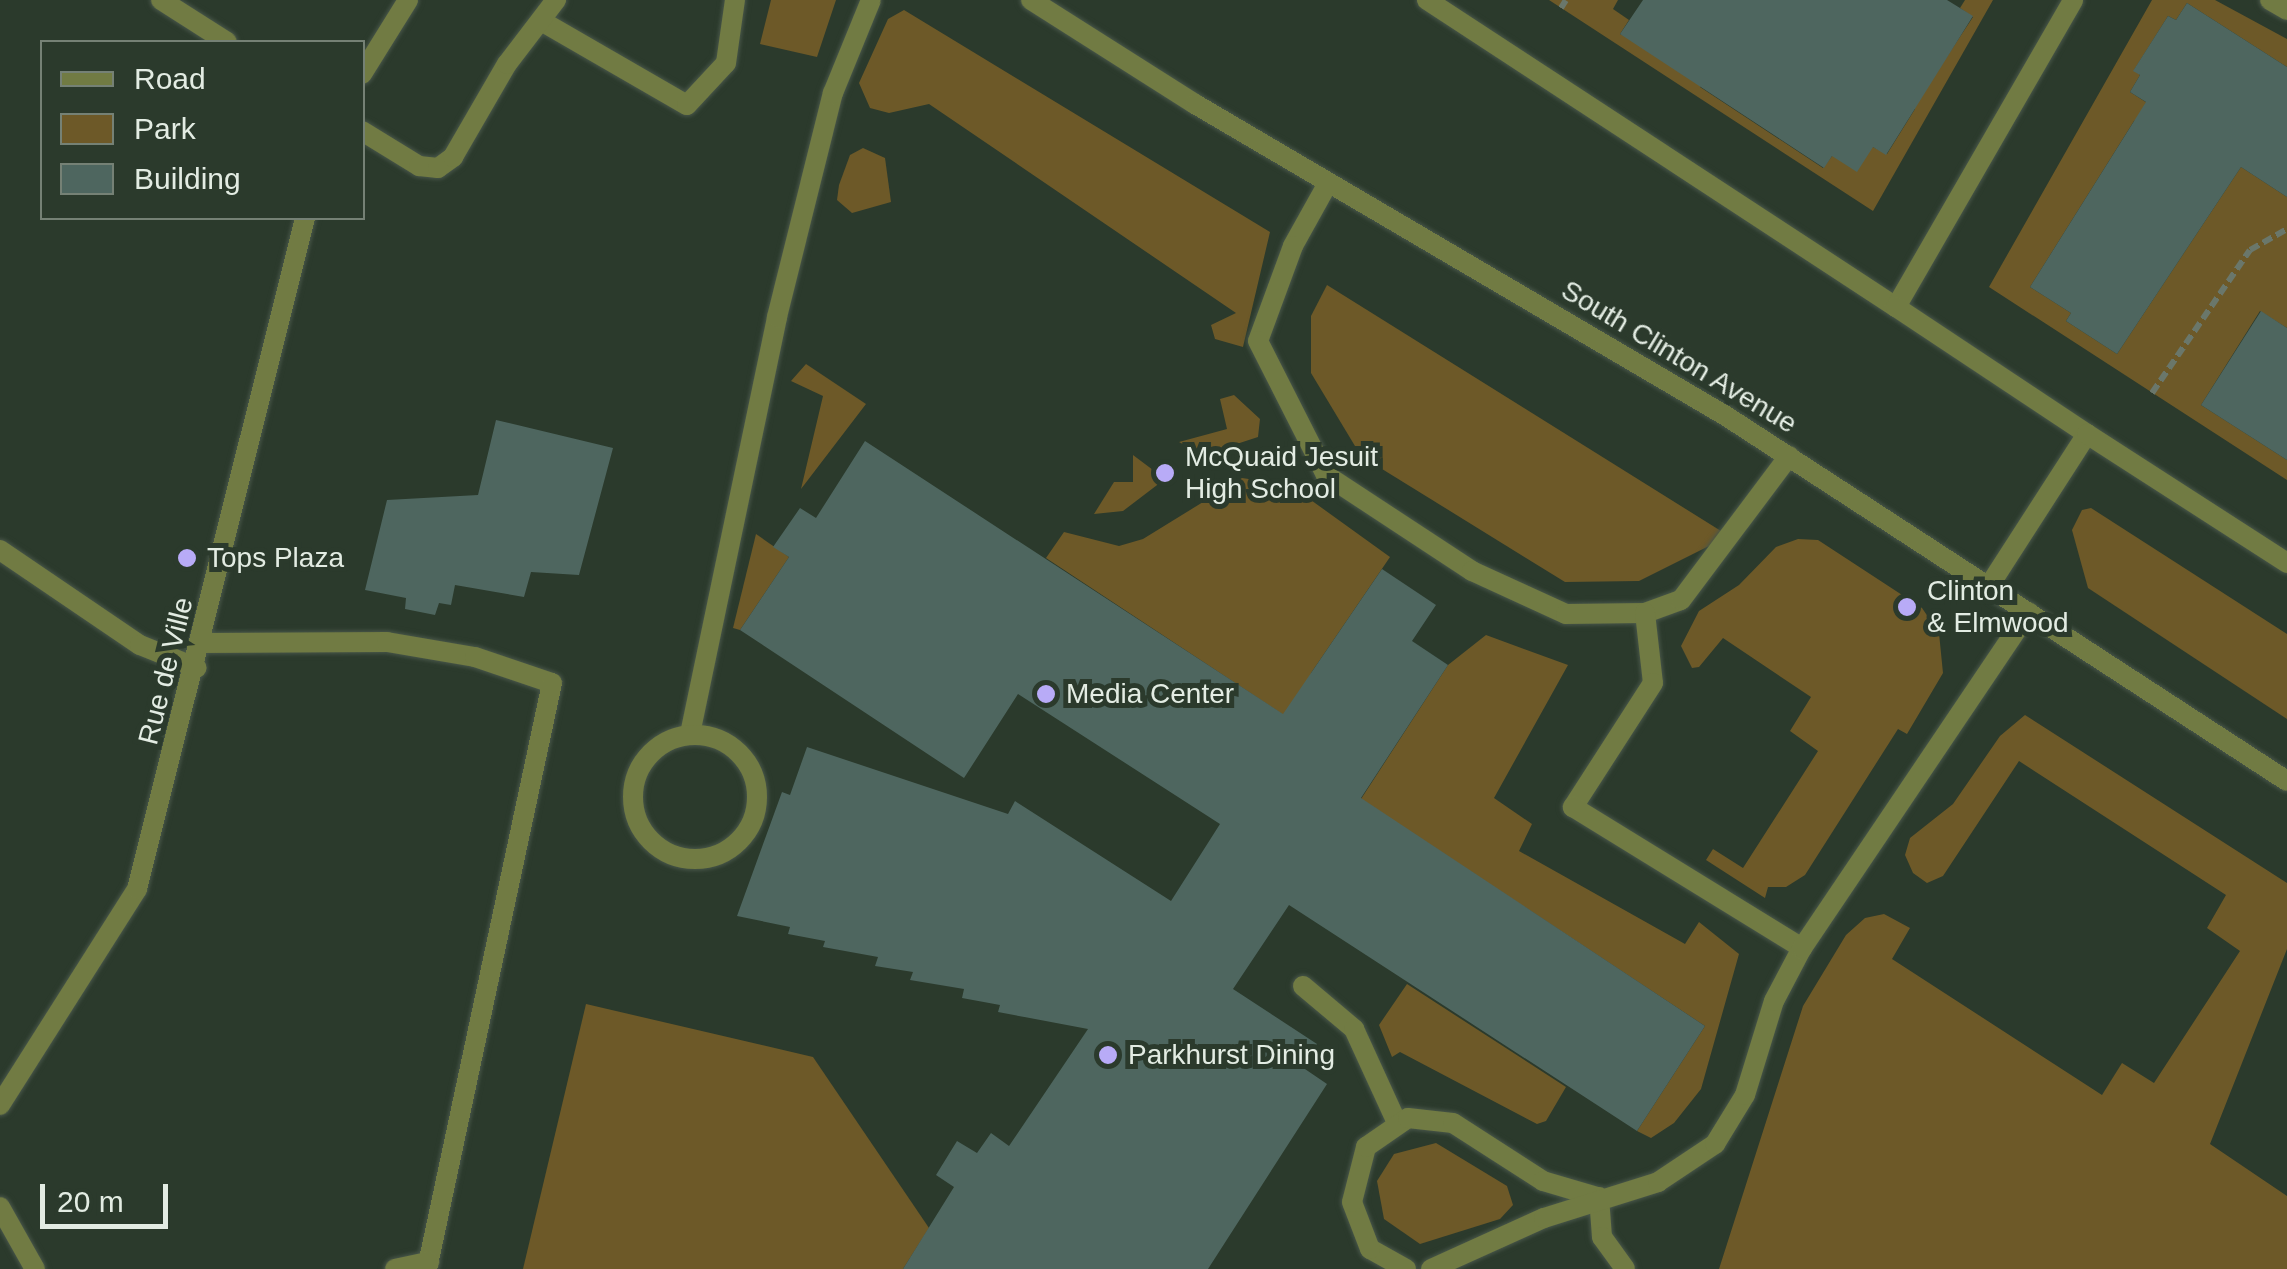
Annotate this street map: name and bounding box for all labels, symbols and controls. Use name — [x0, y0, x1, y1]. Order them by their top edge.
legend — [40, 40, 365, 220]
text: Road — [134, 62, 206, 95]
text: Park — [134, 112, 196, 145]
text: Building — [134, 162, 241, 195]
street label: South Clinton Avenue — [1554, 273, 1804, 441]
place label: McQuaid Jesuit High School — [1185, 440, 1378, 506]
marker: McQuaid Jesuit High School — [1154, 462, 1176, 484]
place label: Tops Plaza — [207, 541, 344, 575]
marker: Tops Plaza — [176, 547, 198, 569]
place label: Clinton & Elmwood — [1927, 574, 2069, 640]
street label: Rue de Ville — [131, 594, 201, 748]
marker: Clinton & Elmwood — [1896, 596, 1918, 618]
place label: Media Center — [1066, 677, 1234, 711]
marker: Media Center — [1035, 683, 1057, 705]
place label: Parkhurst Dining — [1128, 1038, 1335, 1072]
marker: Parkhurst Dining — [1097, 1044, 1119, 1066]
scale bar — [45, 1164, 172, 1226]
text: 20 m — [57, 1185, 124, 1218]

